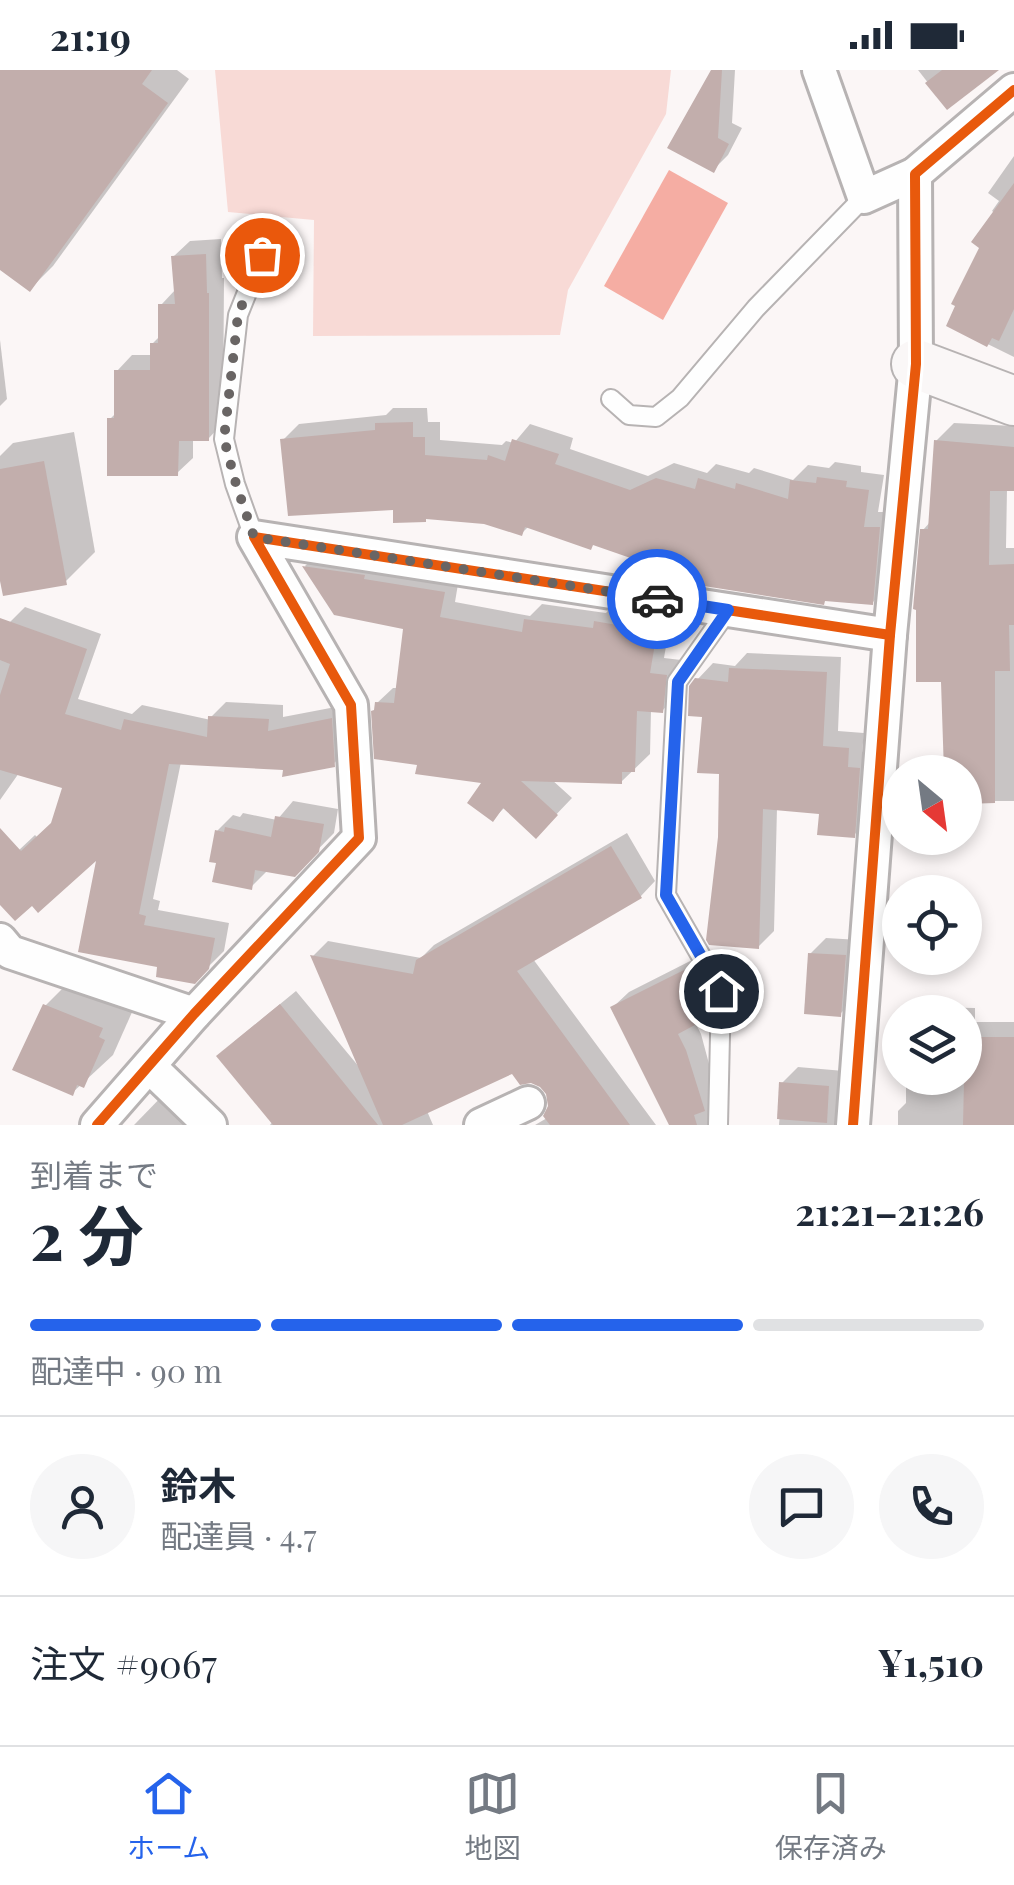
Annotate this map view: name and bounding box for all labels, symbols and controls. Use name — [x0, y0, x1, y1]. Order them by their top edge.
text: 21:19 — [50, 10, 131, 61]
pin — [220, 213, 305, 298]
icon: bag — [235, 228, 290, 283]
courier — [607, 549, 707, 649]
icon: car — [630, 572, 685, 627]
north arrow — [882, 755, 982, 855]
map controls — [882, 755, 982, 1095]
button: locate — [882, 875, 982, 975]
pin — [679, 949, 764, 1034]
icon: home — [694, 964, 749, 1019]
button: layers — [882, 995, 982, 1095]
text: 到着まで — [30, 1152, 158, 1195]
text: 21:21–21:26 — [795, 1185, 984, 1236]
text: 2 分 — [30, 1190, 143, 1276]
text: 配達中 · 90 m — [30, 1348, 222, 1391]
button: person — [30, 1454, 135, 1559]
button: chat — [749, 1454, 854, 1559]
button: phone — [879, 1454, 984, 1559]
text: 鈴木 — [160, 1459, 236, 1510]
text: 配達員 · 4.7 — [160, 1513, 317, 1556]
text: ¥1,510 — [877, 1636, 984, 1687]
text: 注文 #9067 — [30, 1637, 217, 1688]
tab: ホーム — [127, 1766, 210, 1866]
tab: 地図 — [465, 1766, 521, 1866]
tab: 保存済み — [775, 1766, 887, 1866]

